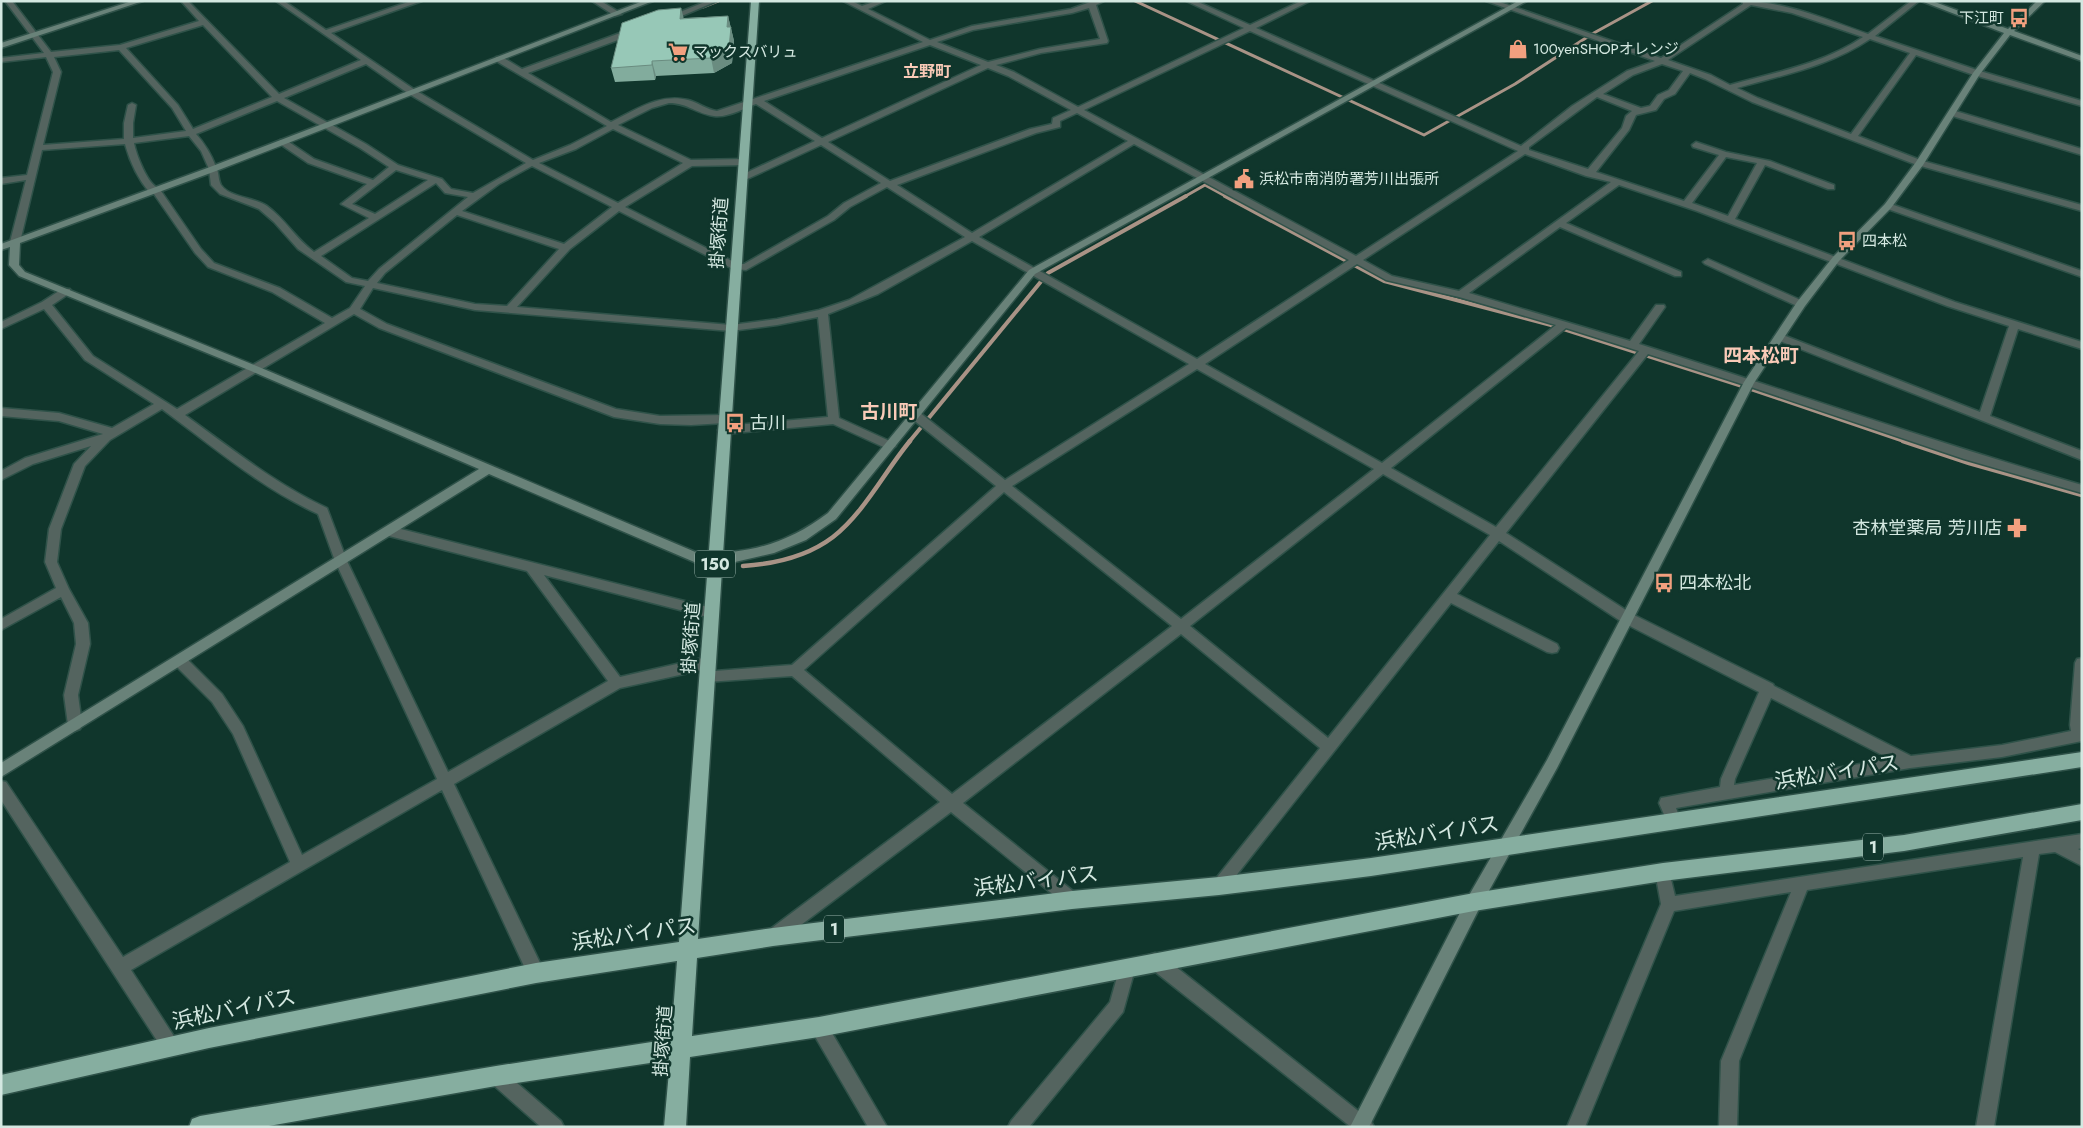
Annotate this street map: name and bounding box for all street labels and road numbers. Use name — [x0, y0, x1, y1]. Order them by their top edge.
street label: 掛塚街道 — [704, 196, 734, 270]
road number: 150 — [695, 550, 735, 578]
street label: 掛塚街道 — [676, 601, 706, 675]
street label: 浜松バイパス — [1773, 747, 1901, 797]
street label: 浜松バイパス — [1373, 808, 1501, 858]
road number: 1 — [1863, 834, 1883, 860]
street label: 浜松バイパス — [972, 858, 1100, 904]
street label: 浜松バイパス — [570, 910, 698, 958]
road number: 1 — [824, 916, 844, 942]
street label: 浜松バイパス — [169, 981, 299, 1037]
street label: 掛塚街道 — [648, 1004, 678, 1078]

